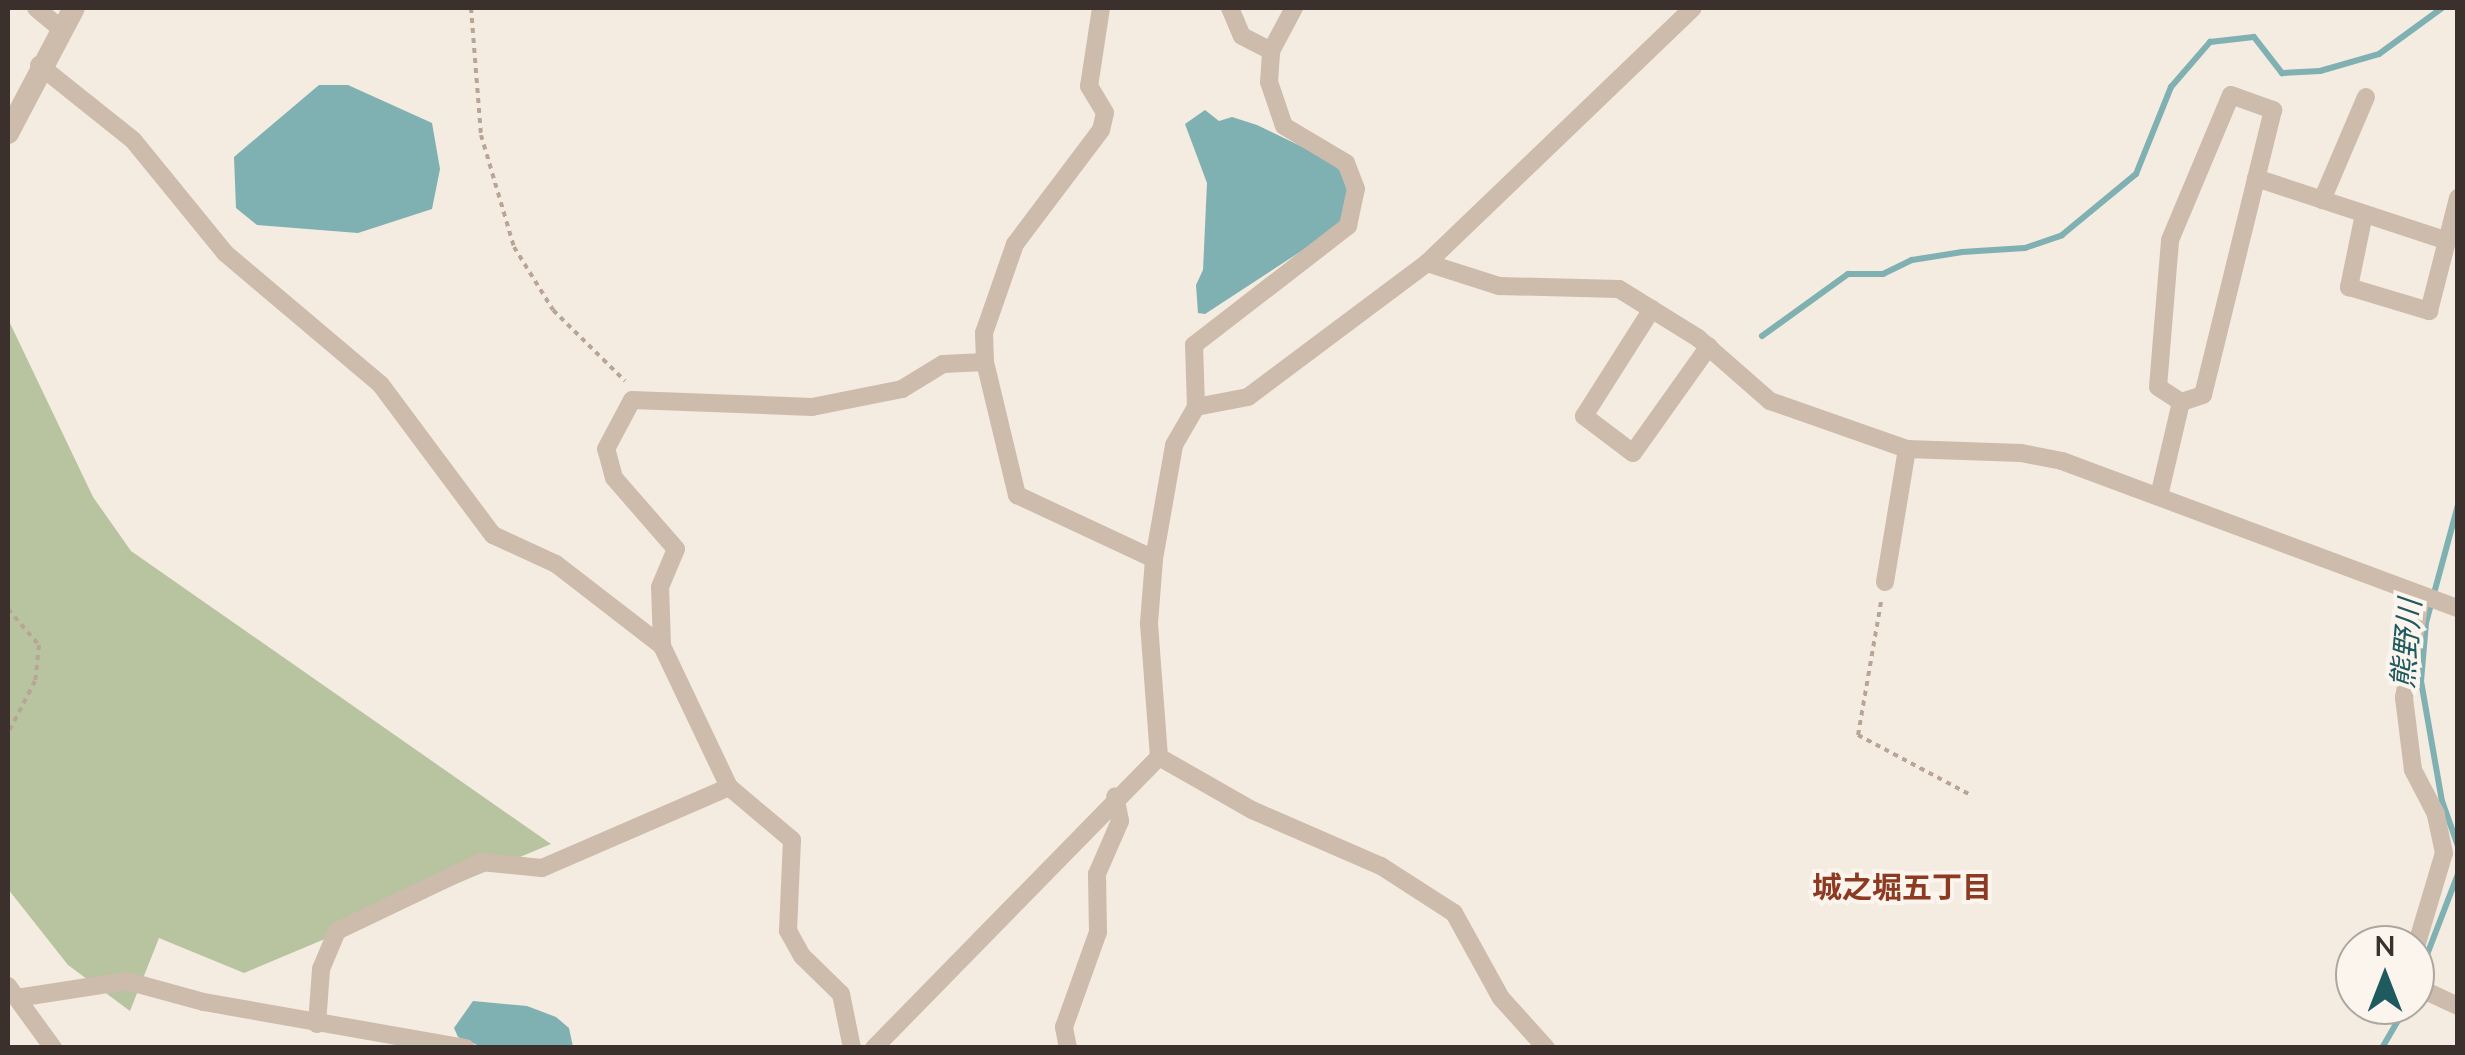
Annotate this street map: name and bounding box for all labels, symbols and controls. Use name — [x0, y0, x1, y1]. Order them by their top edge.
water label: 熊野川 — [2386, 598, 2430, 690]
district label: 城之堀五丁目 — [1812, 871, 1992, 907]
north arrow — [2335, 925, 2435, 1025]
text: N — [2375, 928, 2395, 966]

